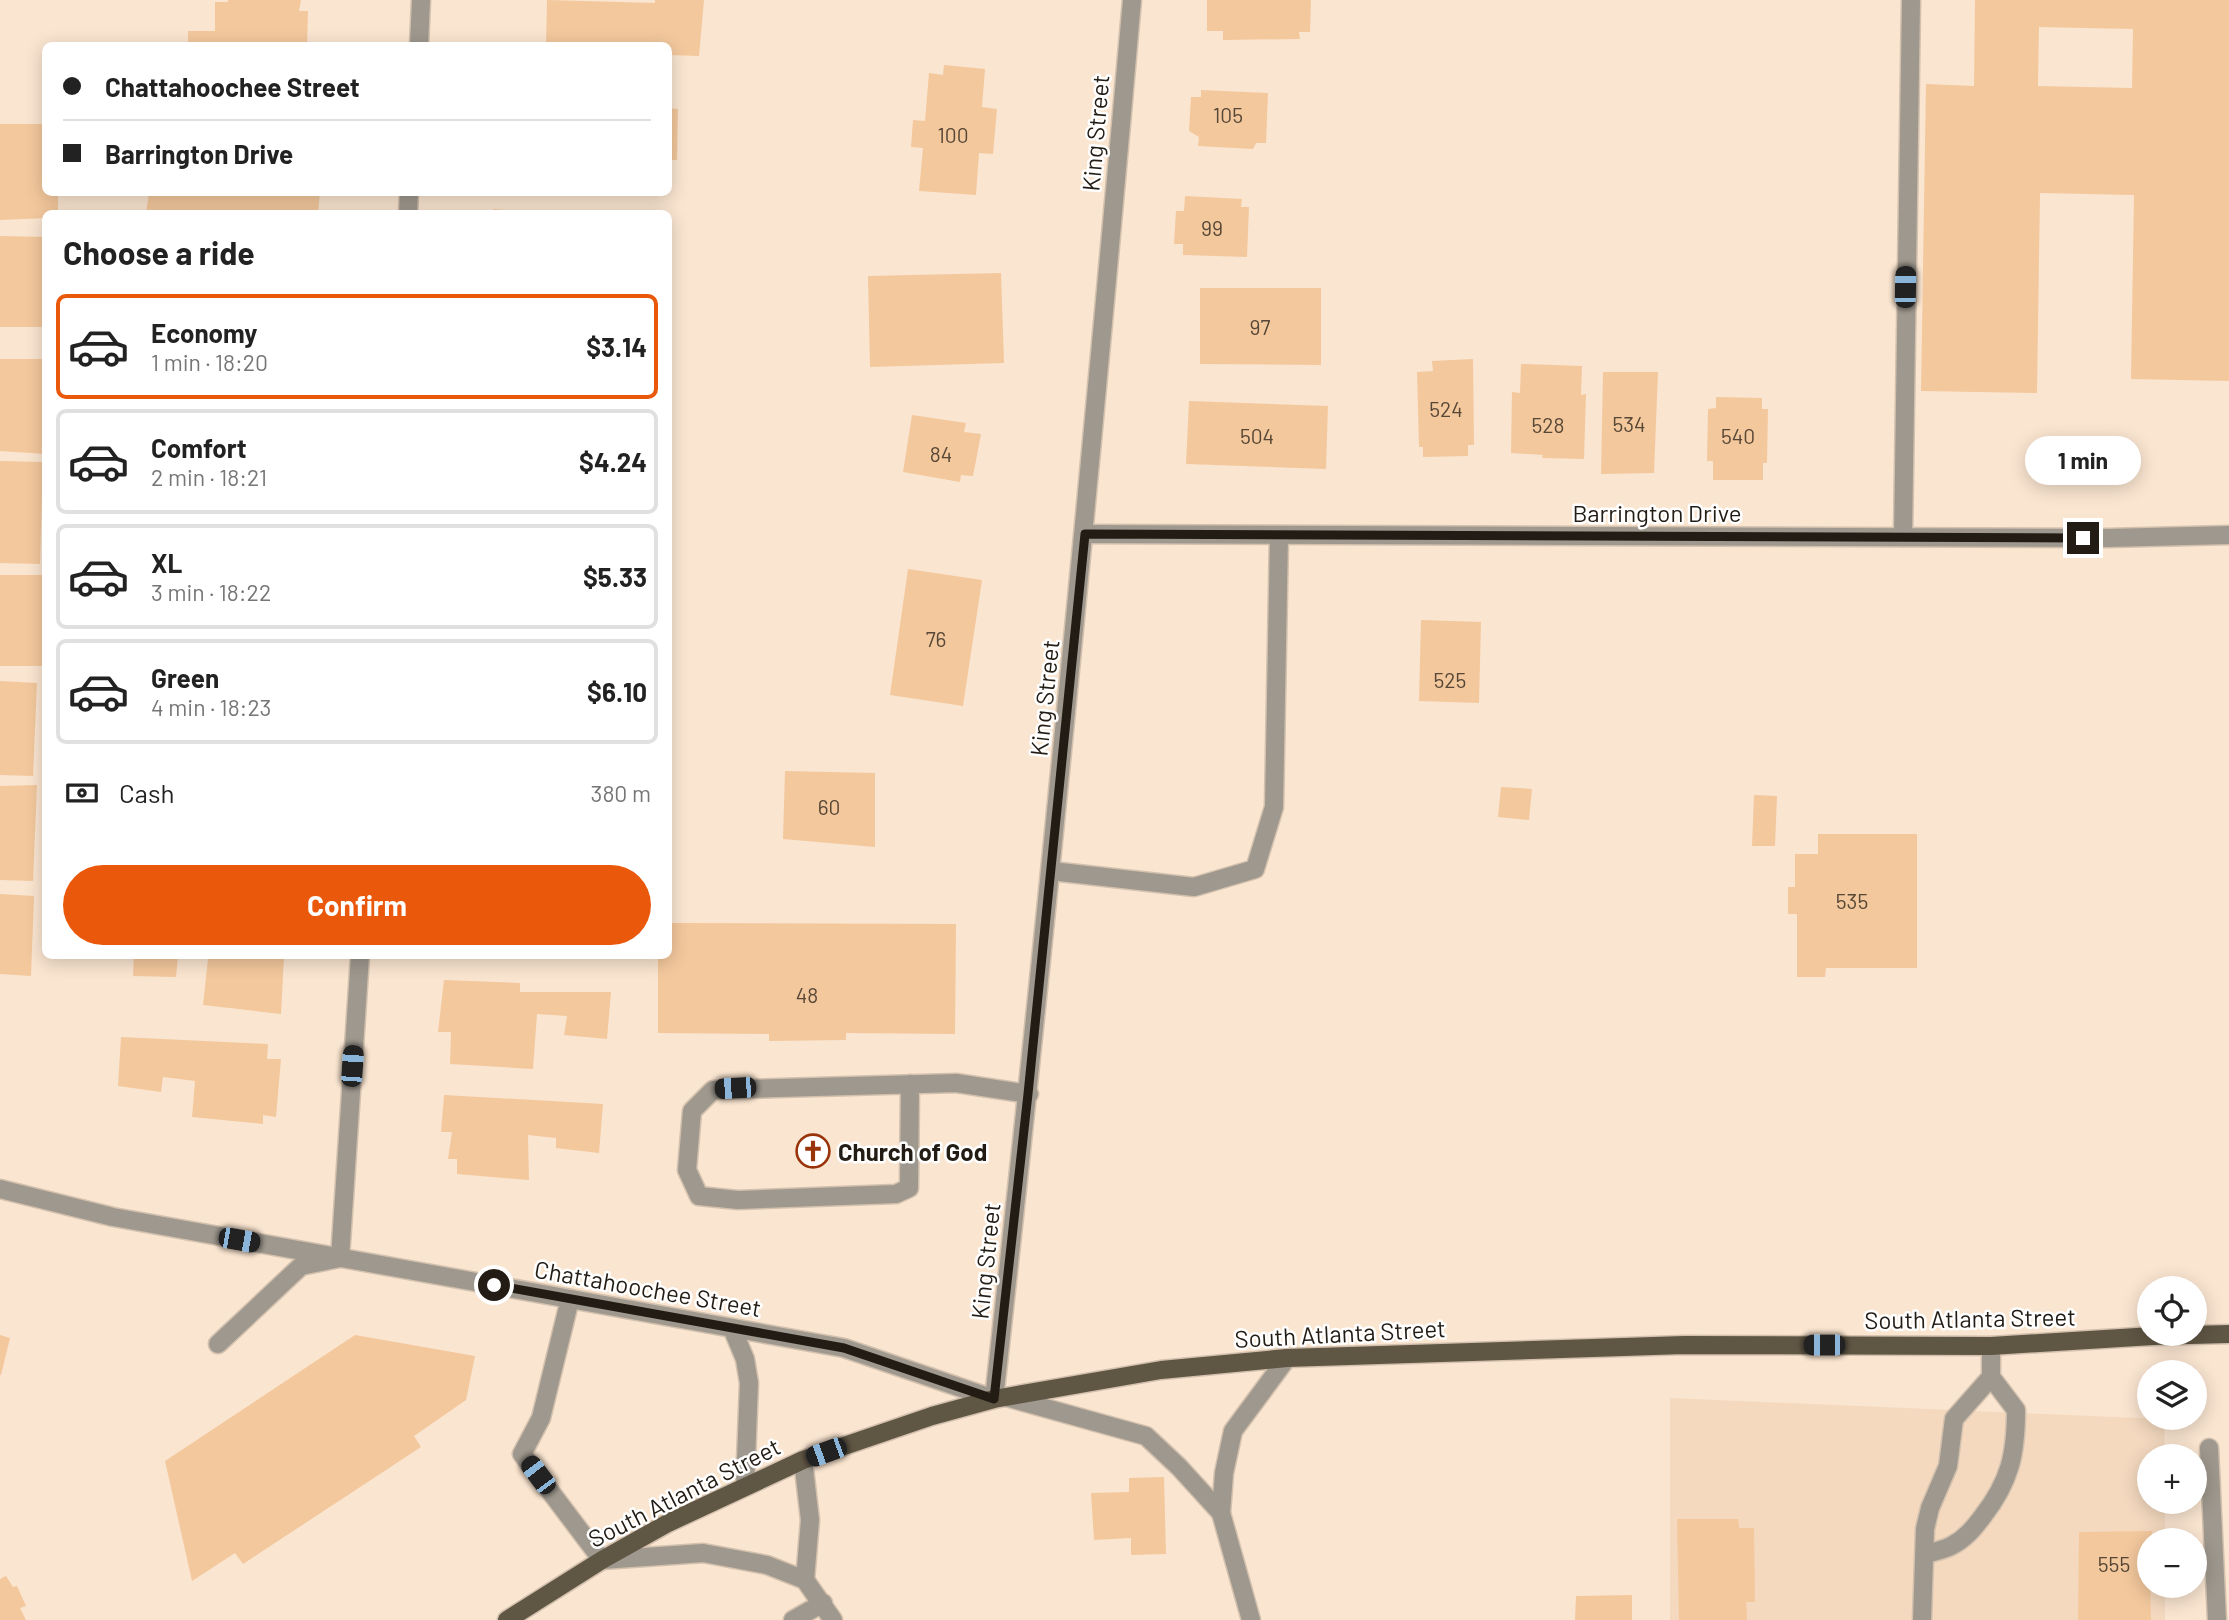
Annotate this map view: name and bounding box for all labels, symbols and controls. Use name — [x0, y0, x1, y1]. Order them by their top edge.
text: Chattahoochee Street — [105, 71, 360, 102]
street label: King Street — [1075, 74, 1115, 192]
house number: 105 — [1213, 102, 1243, 127]
house number: 100 — [937, 122, 969, 147]
text: Barrington Drive — [105, 138, 293, 169]
house number: 99 — [1201, 215, 1223, 240]
text: Choose a ride — [63, 233, 255, 271]
car — [1895, 266, 1916, 308]
house number: 97 — [1250, 314, 1271, 339]
icon: car — [67, 315, 130, 378]
text: Economy — [151, 317, 257, 348]
text: $3.14 — [586, 331, 647, 362]
text: 1 min · 18:20 — [151, 348, 268, 376]
house number: 524 — [1429, 396, 1463, 421]
house number: 534 — [1612, 411, 1646, 436]
house number: 528 — [1532, 412, 1565, 437]
house number: 504 — [1240, 423, 1274, 448]
house number: 540 — [1721, 423, 1755, 448]
icon: car — [67, 430, 130, 493]
text: Comfort — [151, 432, 247, 463]
callout: 1 min — [2025, 436, 2141, 486]
house number: 84 — [930, 441, 952, 466]
text: $4.24 — [579, 446, 647, 477]
text: 1 min — [2058, 446, 2108, 474]
text: 2 min · 18:21 — [151, 463, 267, 491]
street label: Barrington Drive — [1572, 498, 1742, 527]
route end — [2067, 522, 2099, 554]
icon: car — [67, 545, 130, 608]
text: XL — [151, 547, 182, 578]
text: $5.33 — [583, 561, 647, 592]
text: 3 min · 18:22 — [151, 578, 271, 606]
house number: 76 — [926, 626, 946, 651]
street label: King Street — [1023, 638, 1065, 758]
icon: car — [67, 660, 130, 723]
text: Green — [151, 662, 219, 693]
house number: 525 — [1434, 667, 1466, 692]
text: $6.10 — [587, 676, 647, 707]
text: 4 min · 18:23 — [151, 693, 271, 721]
icon: cash — [63, 774, 101, 812]
text: Cash — [119, 777, 174, 808]
text: 380 m — [591, 779, 651, 807]
house number: 60 — [818, 794, 840, 819]
button: Confirm — [63, 865, 651, 945]
house number: 535 — [1836, 888, 1868, 913]
house number: 48 — [796, 982, 818, 1007]
car — [341, 1044, 364, 1088]
car — [714, 1076, 757, 1100]
church icon: Church of God — [794, 1132, 832, 1170]
place label: Church of God — [838, 1137, 987, 1166]
street label: King Street — [964, 1201, 1006, 1321]
car — [217, 1226, 262, 1254]
street label: Chattahoochee Street — [532, 1254, 764, 1322]
route start — [478, 1269, 510, 1301]
map controls — [2137, 1276, 2207, 1598]
button: locate — [2137, 1276, 2207, 1346]
street label: South Atlanta Street — [1864, 1302, 2076, 1334]
street label: South Atlanta Street — [1234, 1313, 1446, 1353]
car — [1804, 1335, 1846, 1356]
button: layers — [2137, 1360, 2207, 1430]
street label: South Atlanta Street — [583, 1431, 785, 1553]
car — [803, 1435, 850, 1469]
button: + — [2137, 1444, 2207, 1514]
car — [517, 1452, 560, 1498]
button: − — [2137, 1528, 2207, 1598]
house number: 555 — [2098, 1551, 2130, 1576]

